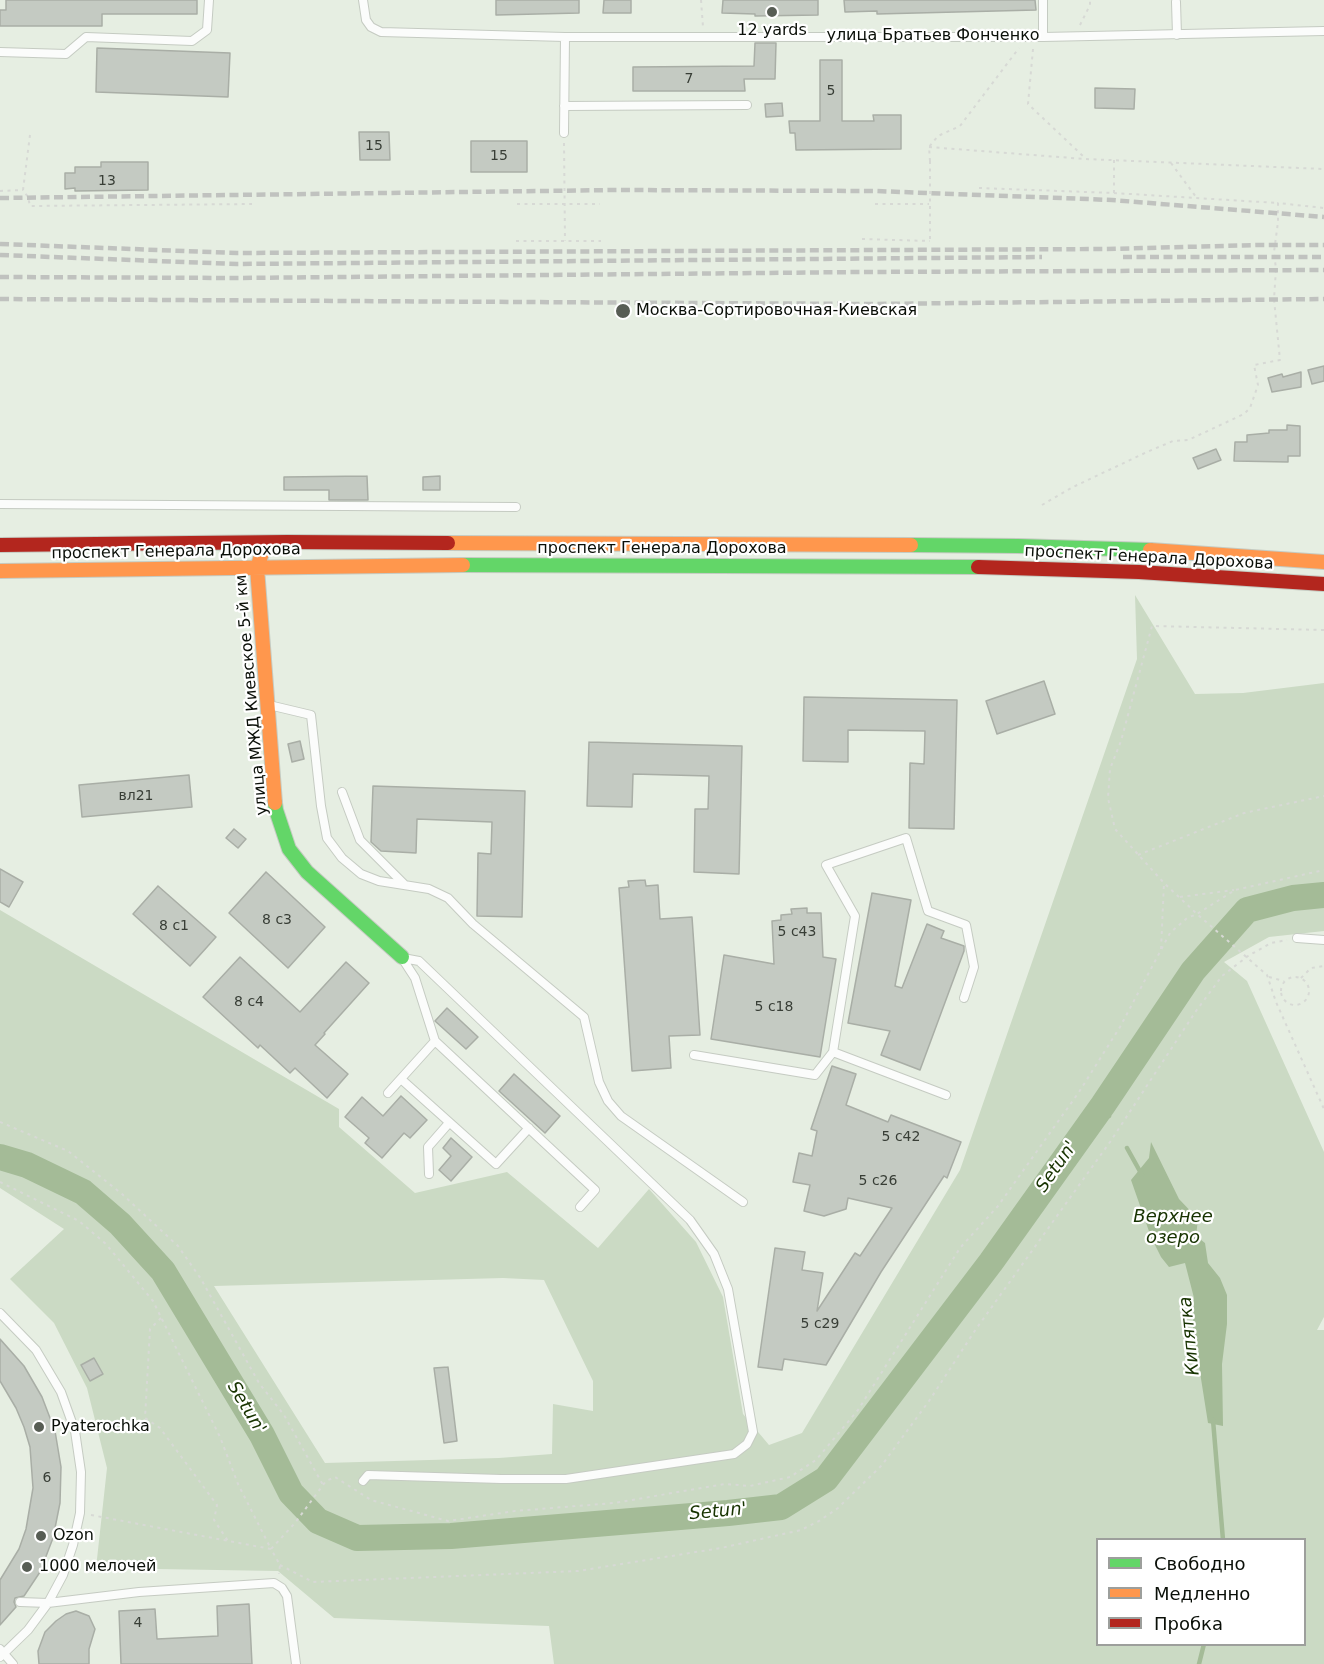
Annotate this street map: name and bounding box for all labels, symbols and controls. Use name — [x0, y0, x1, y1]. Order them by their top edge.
marker: 12 yards — [765, 5, 779, 19]
place label: 12 yards — [737, 21, 807, 41]
street label: улица Братьев Фонченко — [826, 26, 1040, 46]
house number: 7 — [685, 71, 693, 87]
house number: 5 — [827, 83, 835, 99]
house number: 15 — [365, 138, 383, 154]
house number: 15 — [490, 148, 508, 164]
house number: 13 — [98, 173, 116, 189]
place label: Москва-Сортировочная-Киевская — [636, 301, 917, 321]
marker: Москва-Сортировочная-Киевская — [614, 302, 632, 320]
street label: проспект Генерала Дорохова — [537, 539, 787, 559]
street label: проспект Генерала Дорохова — [51, 540, 301, 564]
street label: проспект Генерала Дорохова — [1024, 542, 1274, 574]
street label: улица МЖД Киевское 5-й км — [232, 574, 272, 816]
house number: вл21 — [118, 788, 154, 804]
house number: 8 с3 — [262, 912, 292, 928]
house number: 8 с1 — [159, 918, 189, 934]
house number: 5 с43 — [778, 924, 816, 940]
house number: 8 с4 — [234, 994, 264, 1010]
house number: 5 с18 — [755, 999, 793, 1015]
house number: 5 с42 — [882, 1129, 920, 1145]
water label: Setun' — [1032, 1137, 1082, 1197]
house number: 5 с26 — [859, 1173, 897, 1189]
water label: Верхнее озеро — [1133, 1206, 1213, 1248]
water label: Кипятка — [1175, 1295, 1205, 1377]
house number: 5 с29 — [801, 1316, 839, 1332]
water label: Setun' — [222, 1378, 270, 1438]
place label: Pyaterochka — [51, 1417, 150, 1437]
marker: Pyaterochka — [32, 1420, 46, 1434]
house number: 6 — [43, 1470, 51, 1486]
water label: Setun' — [689, 1499, 747, 1525]
place label: Ozon — [53, 1526, 94, 1546]
marker: Ozon — [34, 1529, 48, 1543]
legend — [1096, 1538, 1306, 1646]
text: Свободно — [1154, 1553, 1246, 1574]
place label: 1000 мелочей — [39, 1557, 156, 1577]
marker: 1000 мелочей — [20, 1560, 34, 1574]
text: Медленно — [1154, 1583, 1250, 1604]
text: Пробка — [1154, 1613, 1223, 1634]
house number: 4 — [134, 1615, 142, 1631]

